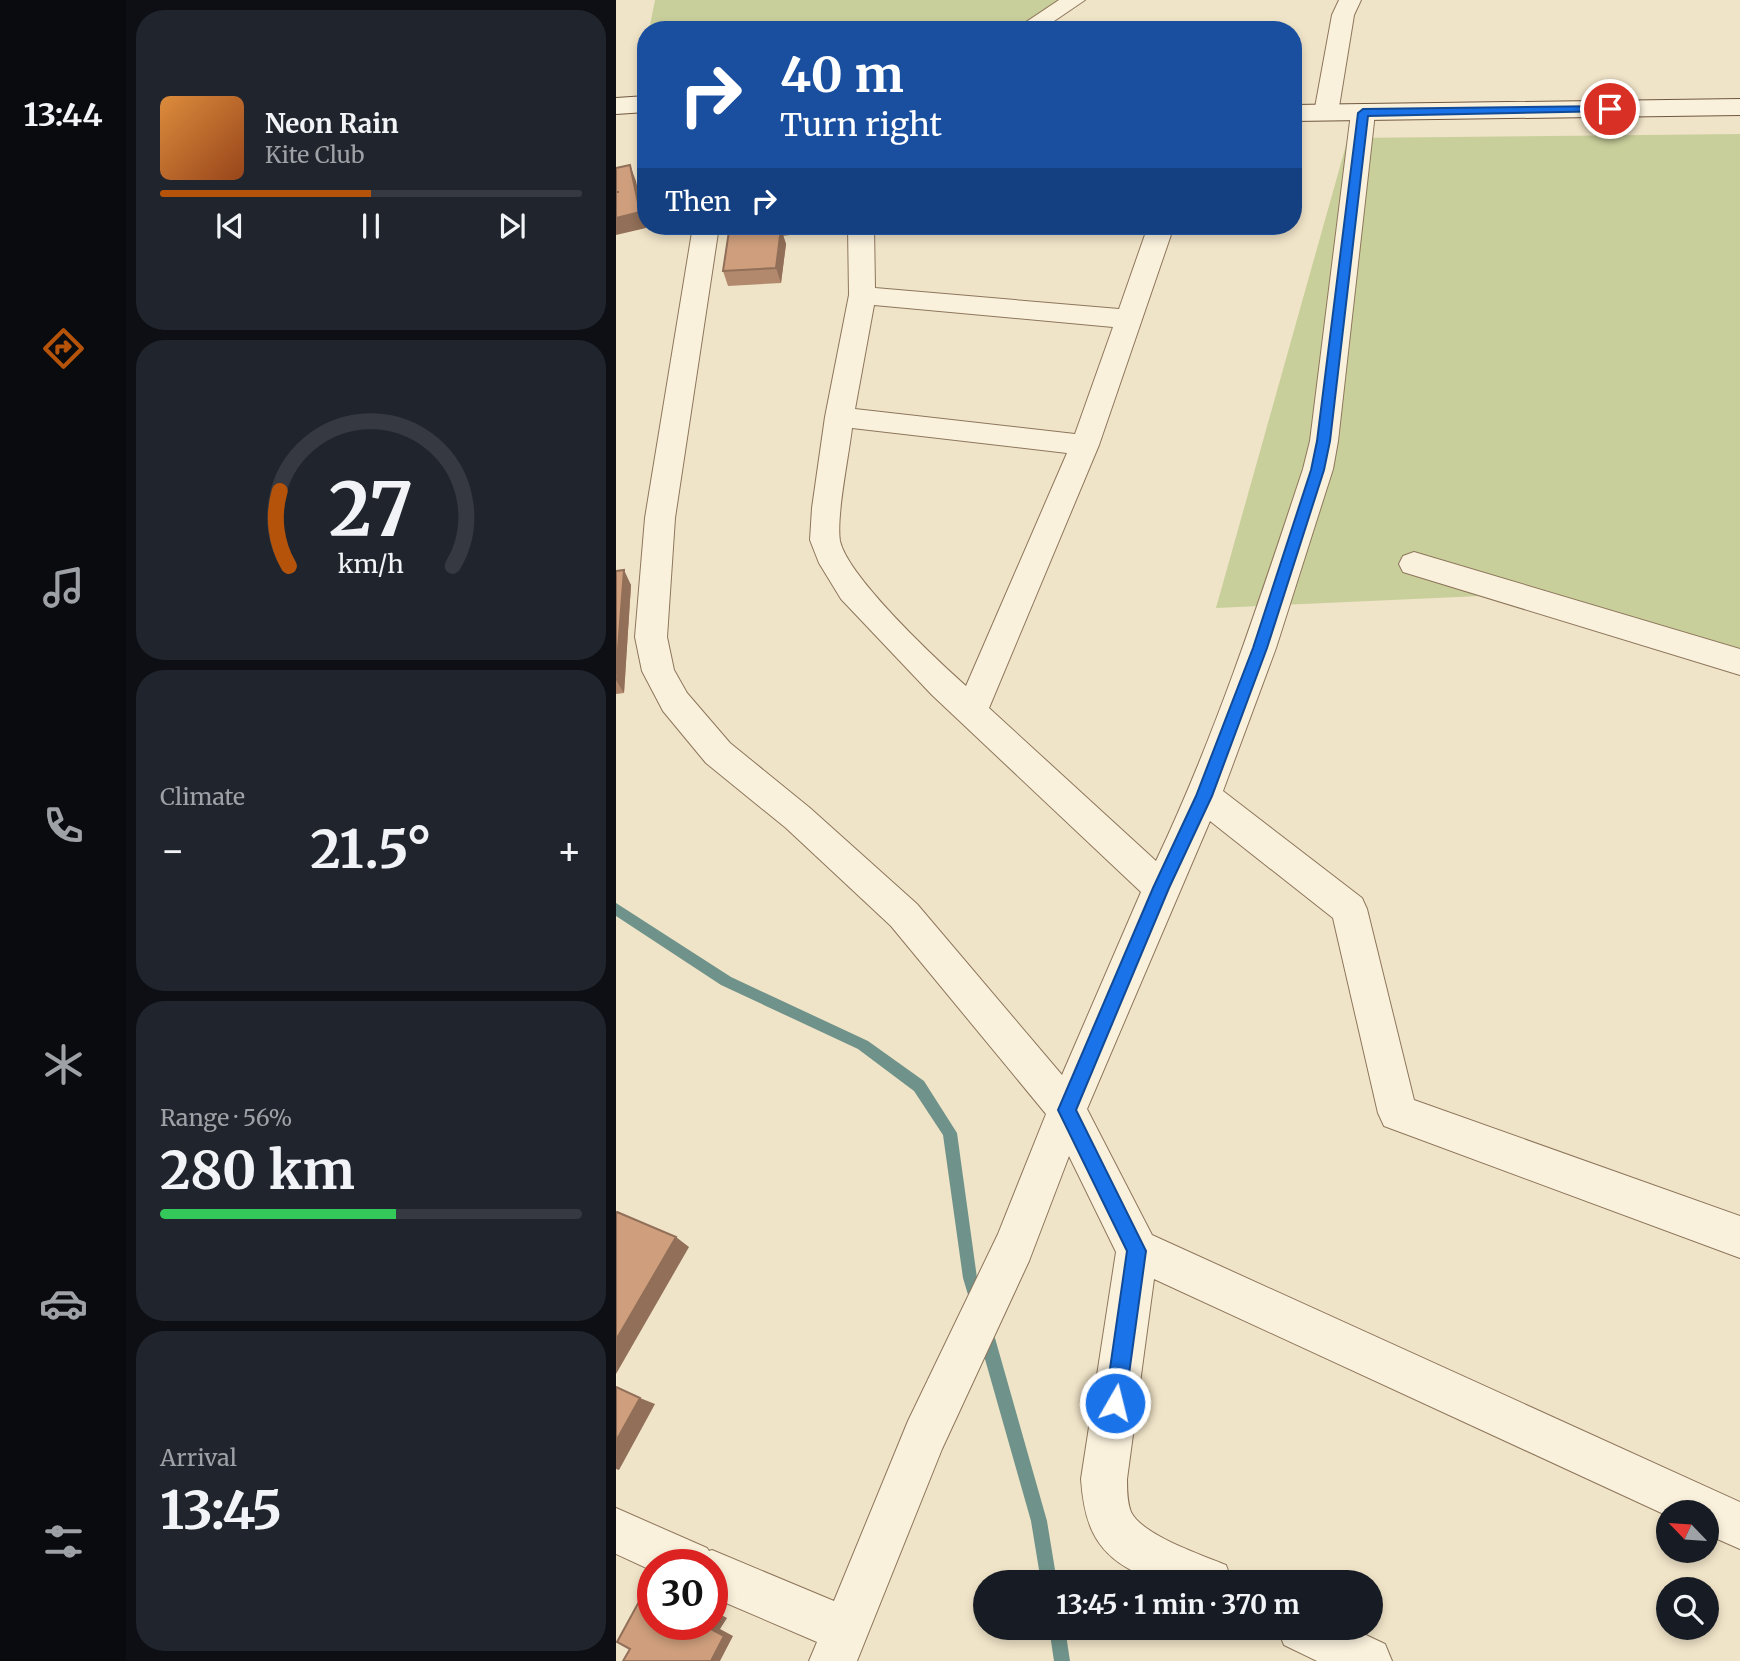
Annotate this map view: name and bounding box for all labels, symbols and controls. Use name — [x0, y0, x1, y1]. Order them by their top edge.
text: 40 m — [780, 44, 904, 105]
icon: right — [665, 49, 756, 140]
pin — [1580, 79, 1640, 139]
icon: arrive — [1591, 90, 1629, 128]
text: 13:44 — [23, 95, 103, 135]
text: Turn right — [780, 105, 942, 145]
text: Neon Rain — [265, 107, 399, 140]
text: Kite Club — [265, 140, 364, 169]
icon: right — [745, 182, 783, 220]
text: Then — [665, 185, 731, 218]
icon: previous — [211, 207, 249, 245]
icon: pause — [352, 207, 390, 245]
icon: next — [493, 207, 531, 245]
icon: directions — [39, 324, 88, 373]
text: 27 — [329, 465, 413, 557]
text: km/h — [338, 548, 404, 580]
icon: music — [39, 563, 88, 612]
text: Climate — [160, 782, 245, 811]
icon: phone — [39, 801, 88, 850]
text: 21.5° — [310, 817, 432, 882]
text: − — [160, 827, 185, 874]
text: + — [557, 827, 582, 874]
icon: climate — [39, 1040, 88, 1089]
text: Range · 56% — [160, 1103, 292, 1132]
text: 280 km — [160, 1138, 355, 1203]
icon: car — [39, 1279, 88, 1328]
position arrow — [1078, 1366, 1152, 1440]
text: Arrival — [160, 1443, 237, 1472]
text: 13:45 — [160, 1478, 282, 1543]
north arrow — [1656, 1500, 1718, 1563]
map controls — [1656, 1500, 1719, 1640]
icon: filters — [39, 1517, 88, 1566]
speed limit sign: 30 — [637, 1549, 728, 1640]
button: search — [1656, 1577, 1719, 1640]
text: 13:45 · 1 min · 370 m — [1056, 1588, 1300, 1621]

